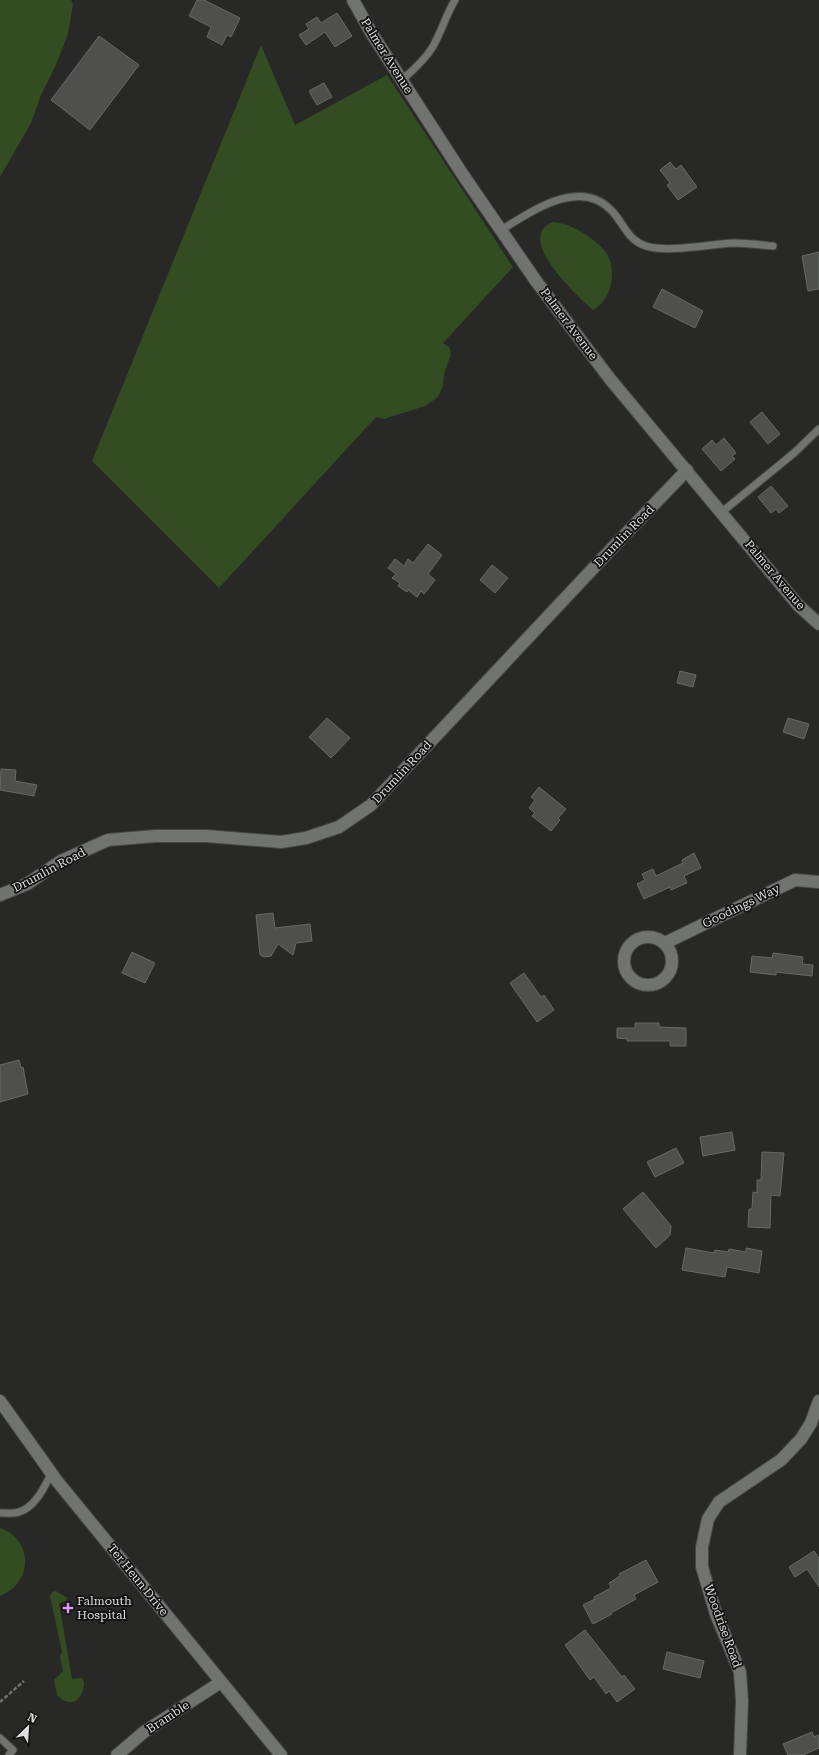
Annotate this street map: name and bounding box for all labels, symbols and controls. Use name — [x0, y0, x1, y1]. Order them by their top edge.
street label: Palmer Avenue — [358, 16, 416, 97]
street label: Palmer Avenue — [537, 285, 601, 363]
street label: Drumlin Road — [591, 502, 657, 570]
street label: Palmer Avenue — [742, 538, 808, 613]
street label: Drumlin Road — [370, 738, 435, 806]
street label: Drumlin Road — [10, 845, 88, 895]
street label: Goodings Way — [700, 881, 783, 931]
street label: Ter Heun Drive — [105, 1541, 171, 1619]
street label: Woodrise Road — [701, 1582, 745, 1670]
place label: Falmouth Hospital — [77, 1594, 132, 1622]
marker: Falmouth Hospital — [62, 1602, 74, 1614]
street label: Bramble — [144, 1698, 192, 1736]
north arrow — [8, 1707, 48, 1747]
text: N — [25, 1711, 39, 1726]

